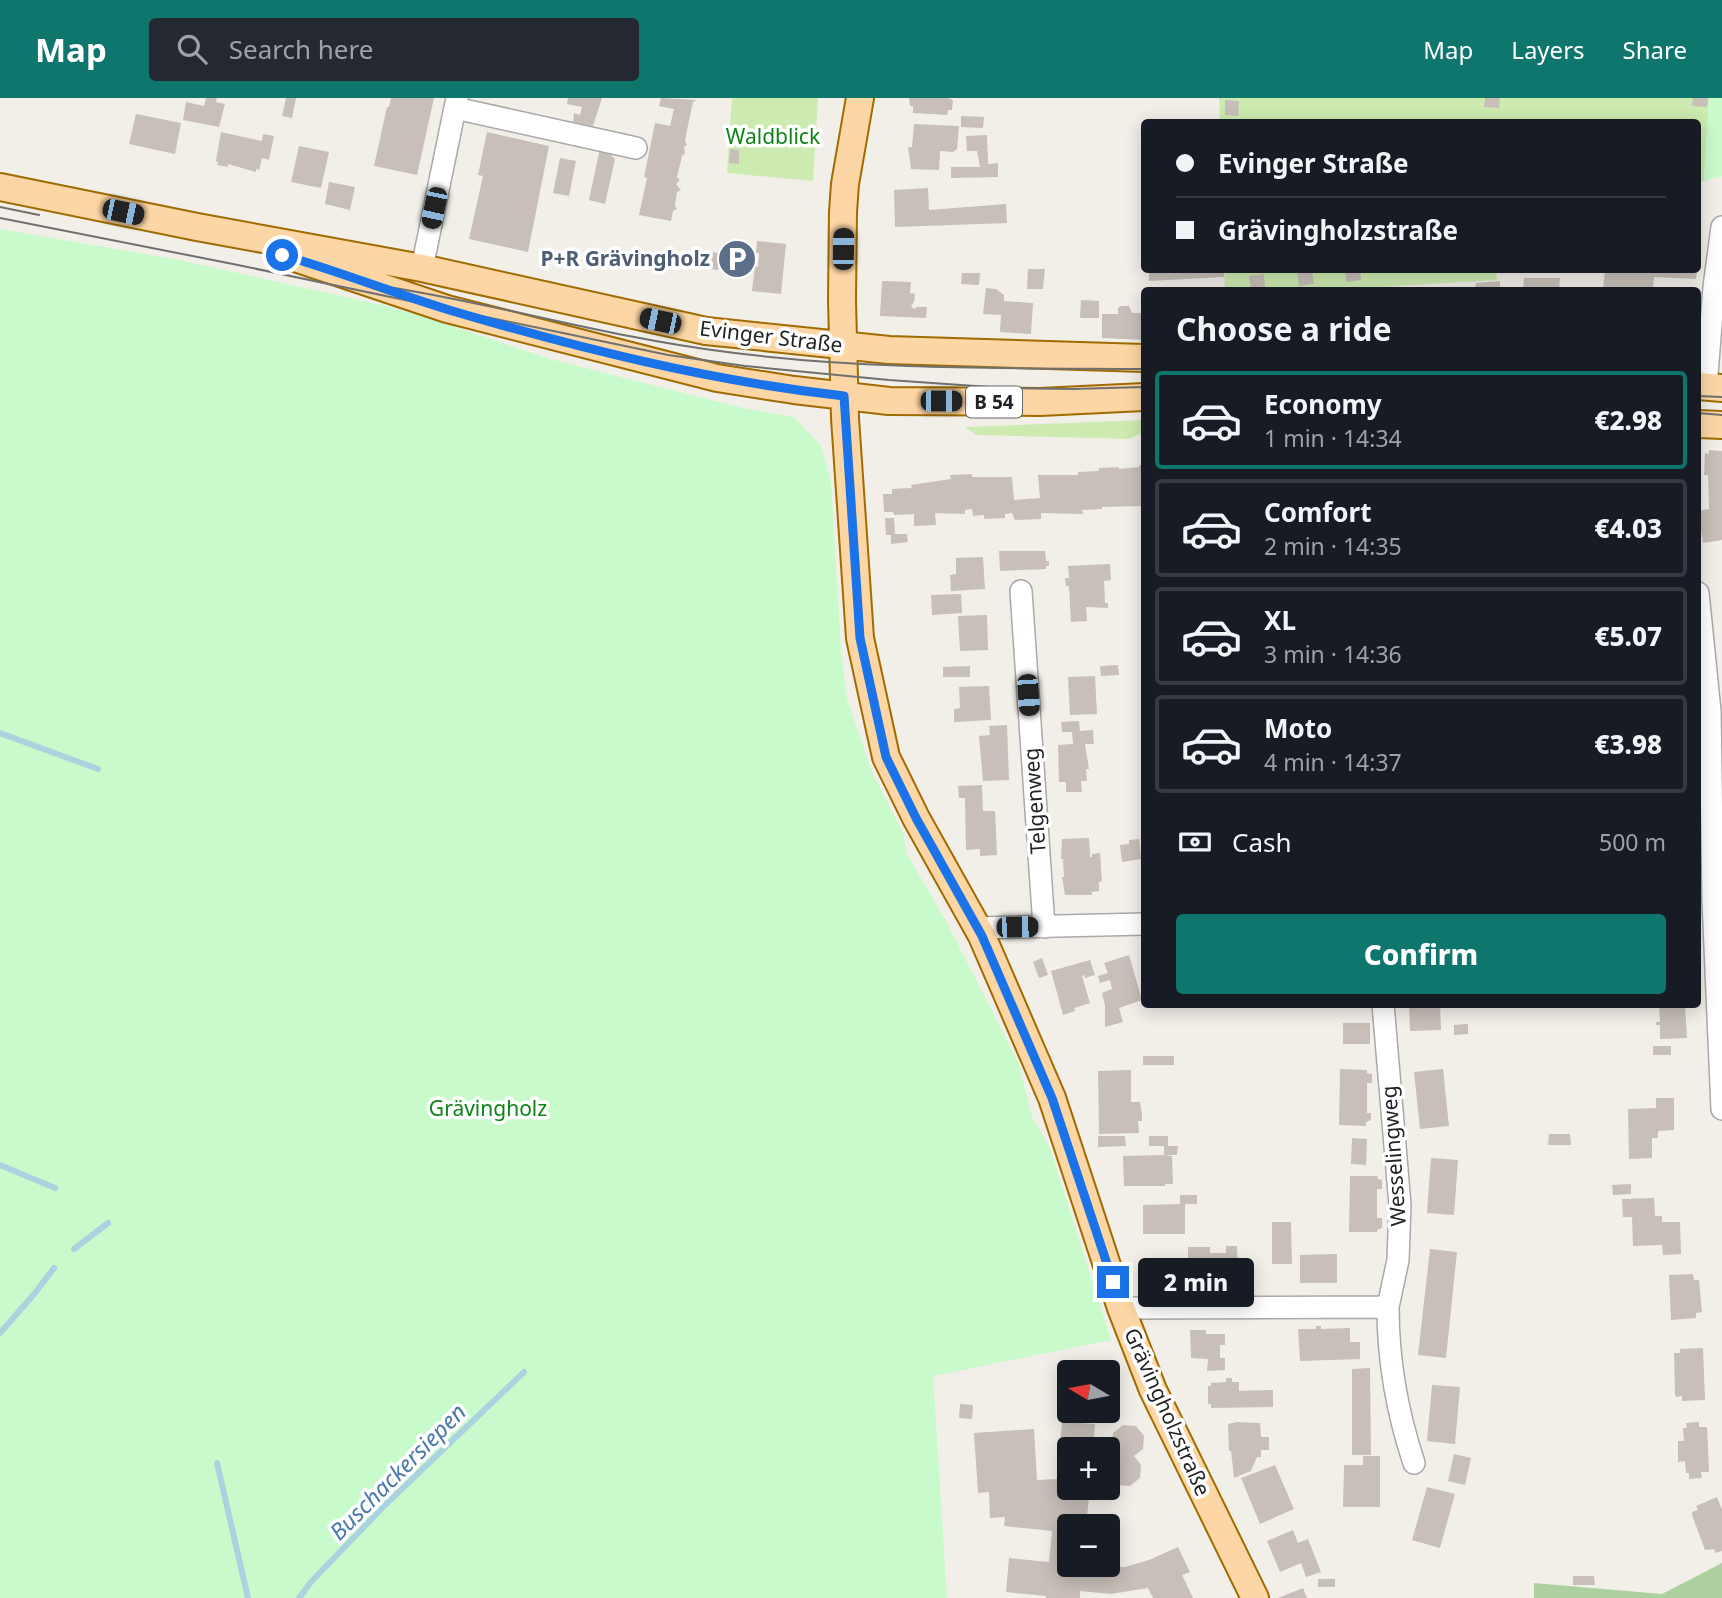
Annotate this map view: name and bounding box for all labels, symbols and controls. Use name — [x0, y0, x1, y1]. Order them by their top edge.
search box — [149, 18, 639, 81]
text: Map — [35, 27, 107, 72]
icon: search — [173, 30, 211, 68]
text: Search here — [229, 31, 373, 67]
text: Map — [1423, 33, 1473, 66]
text: Layers — [1511, 33, 1585, 66]
text: Share — [1623, 33, 1687, 66]
park label: Waldblick — [726, 122, 821, 150]
text: Evinger Straße — [1218, 145, 1409, 181]
car — [420, 185, 449, 231]
car — [101, 197, 146, 227]
text: Grävingholzstraße — [1218, 212, 1458, 248]
car — [833, 228, 854, 270]
parking icon: P+R Grävingholz — [716, 238, 758, 280]
route start — [266, 239, 298, 271]
place label: P+R Grävingholz — [540, 244, 710, 272]
car — [638, 306, 683, 336]
text: Choose a ride — [1176, 307, 1392, 350]
street label: Evinger Straße — [698, 313, 844, 359]
road number: B 54 — [966, 386, 1022, 418]
text: Economy — [1264, 386, 1382, 422]
icon: car — [1180, 389, 1243, 452]
car — [921, 391, 963, 412]
text: €2.98 — [1594, 402, 1662, 438]
text: 1 min · 14:34 — [1264, 422, 1402, 454]
text: Comfort — [1264, 494, 1372, 530]
icon: car — [1180, 497, 1243, 560]
text: €4.03 — [1594, 510, 1662, 546]
text: 2 min · 14:35 — [1264, 530, 1402, 562]
text: XL — [1264, 602, 1296, 638]
icon: car — [1180, 605, 1243, 668]
text: €5.07 — [1594, 618, 1662, 654]
text: 3 min · 14:36 — [1264, 638, 1402, 670]
car — [1017, 673, 1040, 717]
text: Moto — [1264, 710, 1332, 746]
icon: car — [1180, 713, 1243, 776]
text: €3.98 — [1594, 726, 1662, 762]
text: 4 min · 14:37 — [1264, 746, 1402, 778]
street label: Telgenweg — [1016, 747, 1052, 855]
icon: cash — [1176, 823, 1214, 861]
text: Cash — [1232, 824, 1292, 860]
text: 500 m — [1599, 826, 1666, 858]
button: Confirm — [1176, 914, 1666, 994]
car — [996, 916, 1039, 938]
street label: Wesselingweg — [1374, 1085, 1412, 1227]
park label: Grävingholz — [429, 1094, 547, 1122]
callout: 2 min — [1138, 1258, 1253, 1306]
route end — [1097, 1266, 1129, 1298]
text: 2 min — [1164, 1266, 1228, 1298]
street label: Grävingholzstraße — [1118, 1323, 1218, 1500]
north arrow — [1057, 1360, 1120, 1423]
map controls — [1057, 1360, 1120, 1577]
water label: Buschackersiepen — [322, 1396, 473, 1547]
button: + — [1057, 1437, 1120, 1500]
button: − — [1057, 1514, 1120, 1577]

